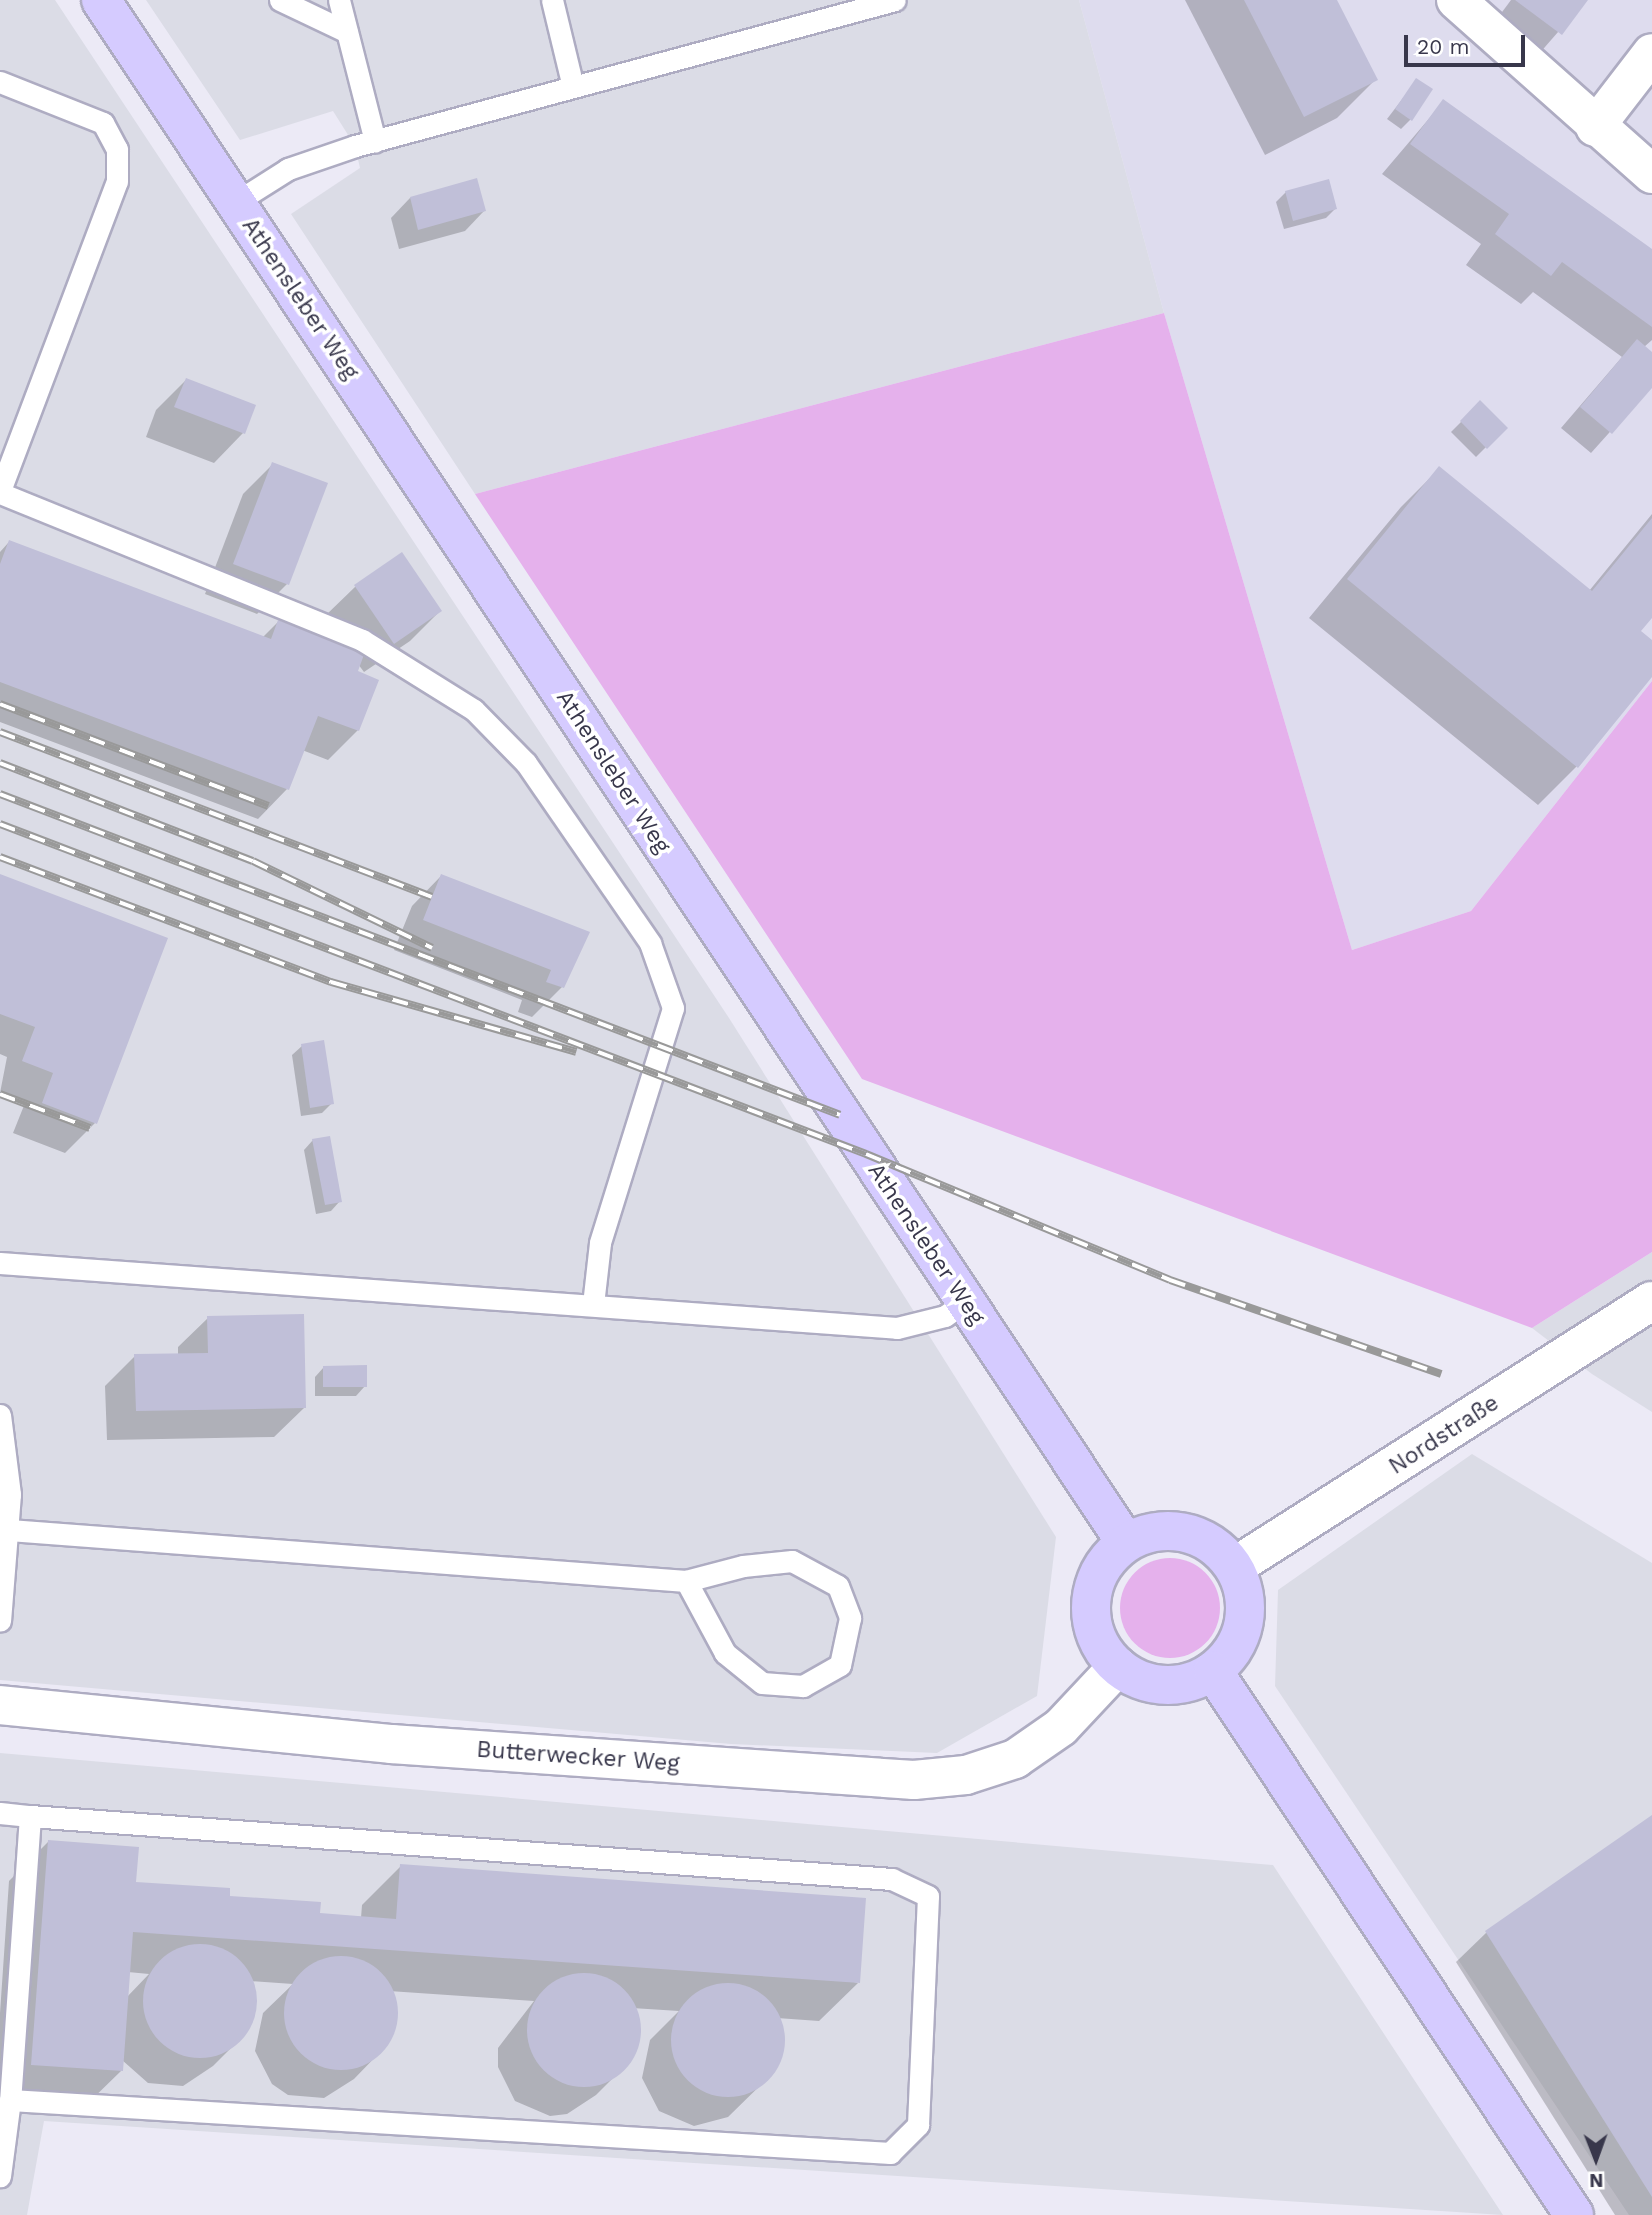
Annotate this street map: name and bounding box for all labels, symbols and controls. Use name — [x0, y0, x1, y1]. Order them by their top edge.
scale bar — [1407, 21, 1528, 65]
text: 20 m — [1417, 34, 1469, 59]
street label: Athensleber Weg — [235, 213, 365, 385]
street label: Athensleber Weg — [550, 685, 676, 859]
street label: Athensleber Weg — [861, 1158, 991, 1330]
street label: Nordstraße — [1384, 1389, 1504, 1481]
street label: Butterwecker Weg — [475, 1736, 681, 1778]
north arrow — [1561, 2124, 1631, 2194]
text: N — [1589, 2169, 1604, 2192]

